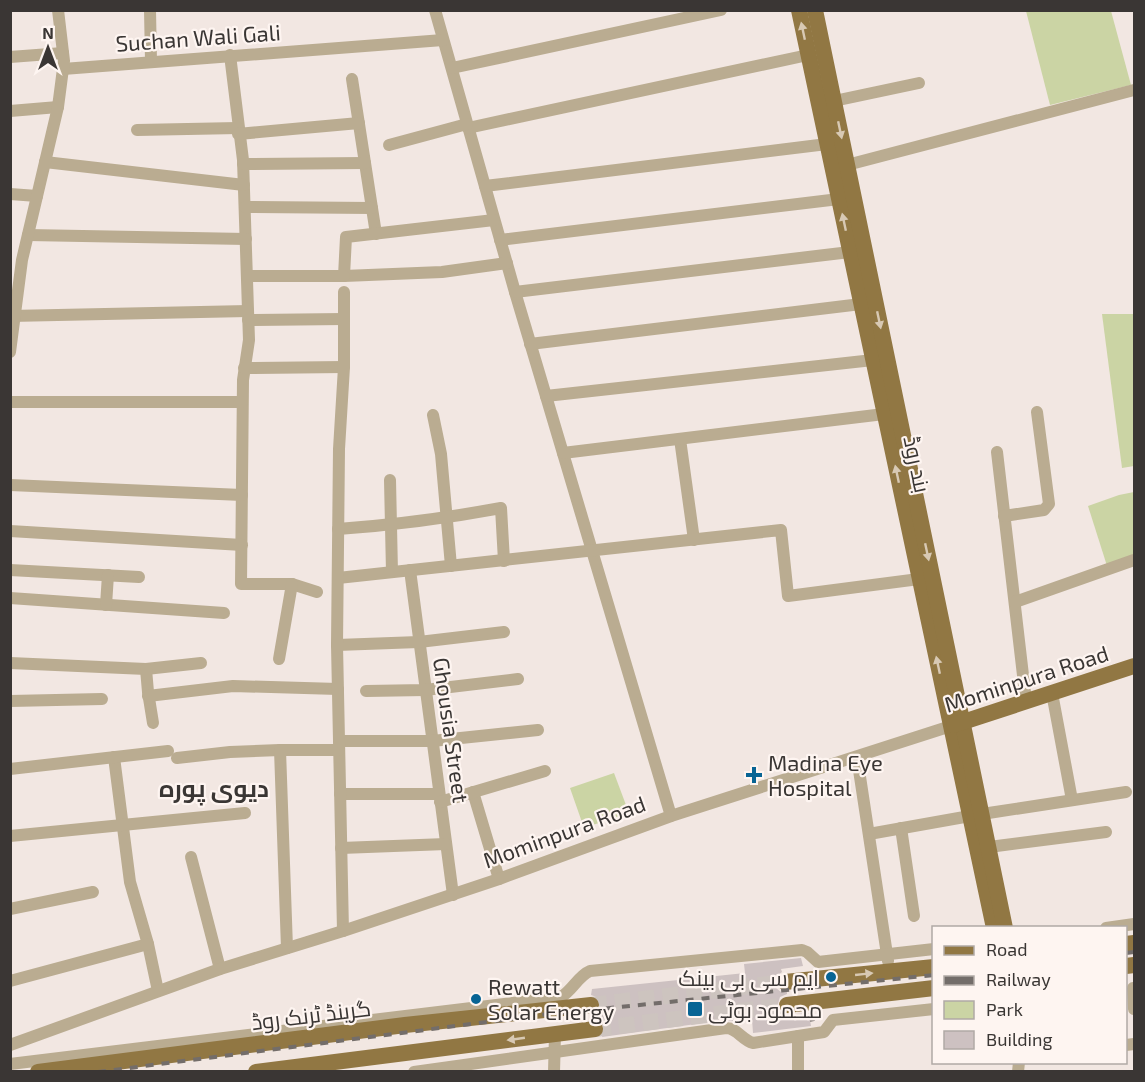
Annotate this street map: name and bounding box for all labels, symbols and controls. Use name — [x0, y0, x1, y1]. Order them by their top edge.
north arrow — [18, 18, 78, 78]
street label: Suchan Wali Gali — [115, 18, 281, 56]
one-way arrow — [798, 21, 807, 40]
text: N — [42, 23, 54, 42]
one-way arrow — [835, 120, 845, 139]
one-way arrow — [838, 212, 848, 231]
one-way arrow — [875, 311, 884, 330]
street label: بند روڈ — [898, 433, 937, 495]
one-way arrow — [892, 464, 901, 483]
one-way arrow — [923, 543, 933, 562]
street label: Mominpura Road — [941, 639, 1111, 717]
one-way arrow — [933, 655, 942, 674]
street label: Ghousia Street — [429, 656, 475, 804]
place label: Madina Eye Hospital — [768, 749, 883, 800]
marker: Madina Eye Hospital — [745, 766, 763, 784]
district label: دیوی پورہ — [159, 773, 269, 806]
street label: Mominpura Road — [479, 790, 649, 872]
legend — [932, 926, 1127, 1064]
text: Road — [986, 938, 1027, 960]
place label: ایم سی بی بینک — [678, 964, 819, 994]
text: Railway — [986, 968, 1051, 990]
marker: ایم سی بی بینک — [824, 970, 838, 984]
one-way arrow — [855, 970, 874, 979]
place label: Rewatt Solar Energy — [488, 973, 615, 1024]
marker: Rewatt Solar Energy — [469, 992, 483, 1006]
street label: گرینڈ ٹرنک روڈ — [250, 994, 372, 1035]
place label: محمود بوٹی — [708, 996, 822, 1024]
text: Park — [986, 998, 1023, 1020]
marker: محمود بوٹی — [686, 1000, 704, 1018]
text: Building — [986, 1028, 1053, 1050]
one-way arrow — [507, 1034, 526, 1044]

